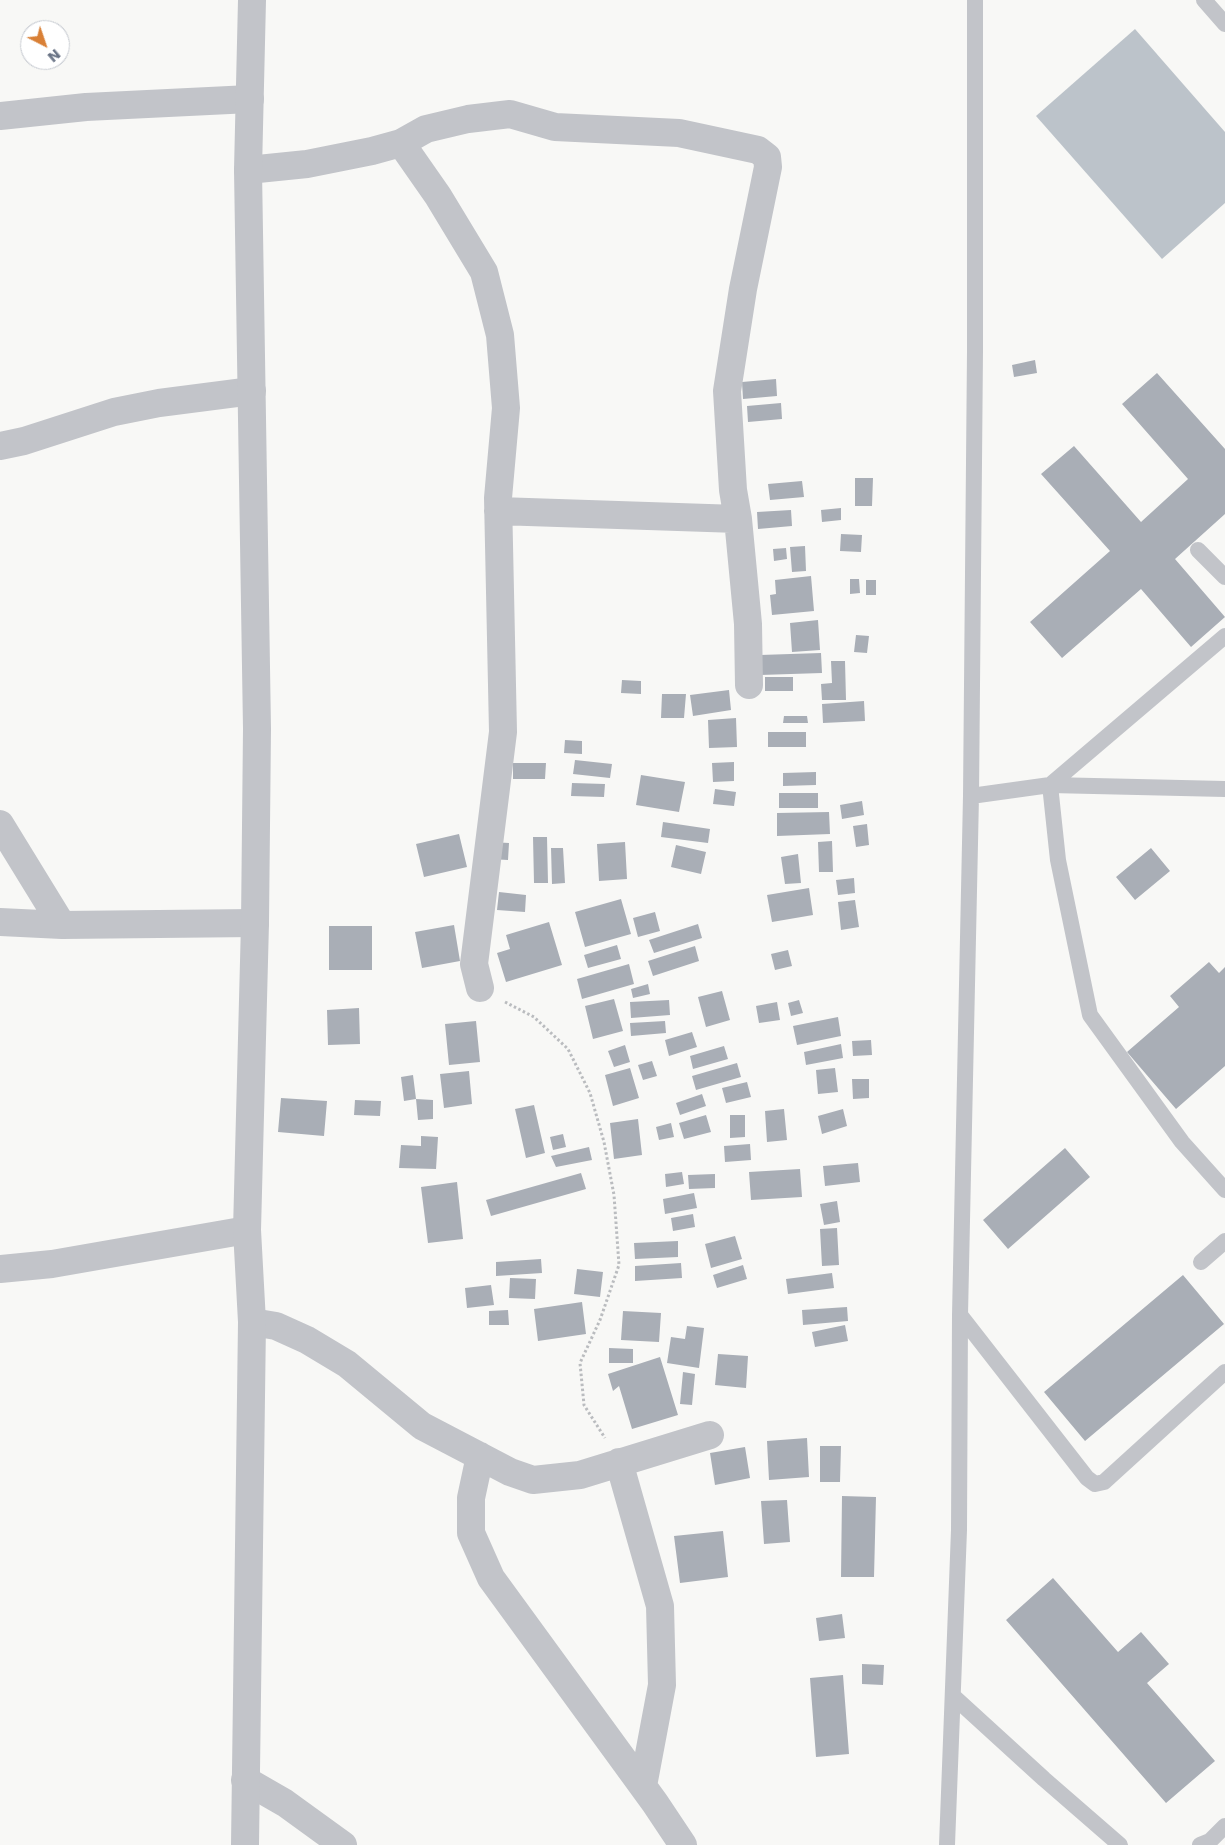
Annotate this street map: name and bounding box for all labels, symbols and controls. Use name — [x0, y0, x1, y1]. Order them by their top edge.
north arrow — [20, 20, 70, 70]
text: N — [45, 46, 64, 65]

